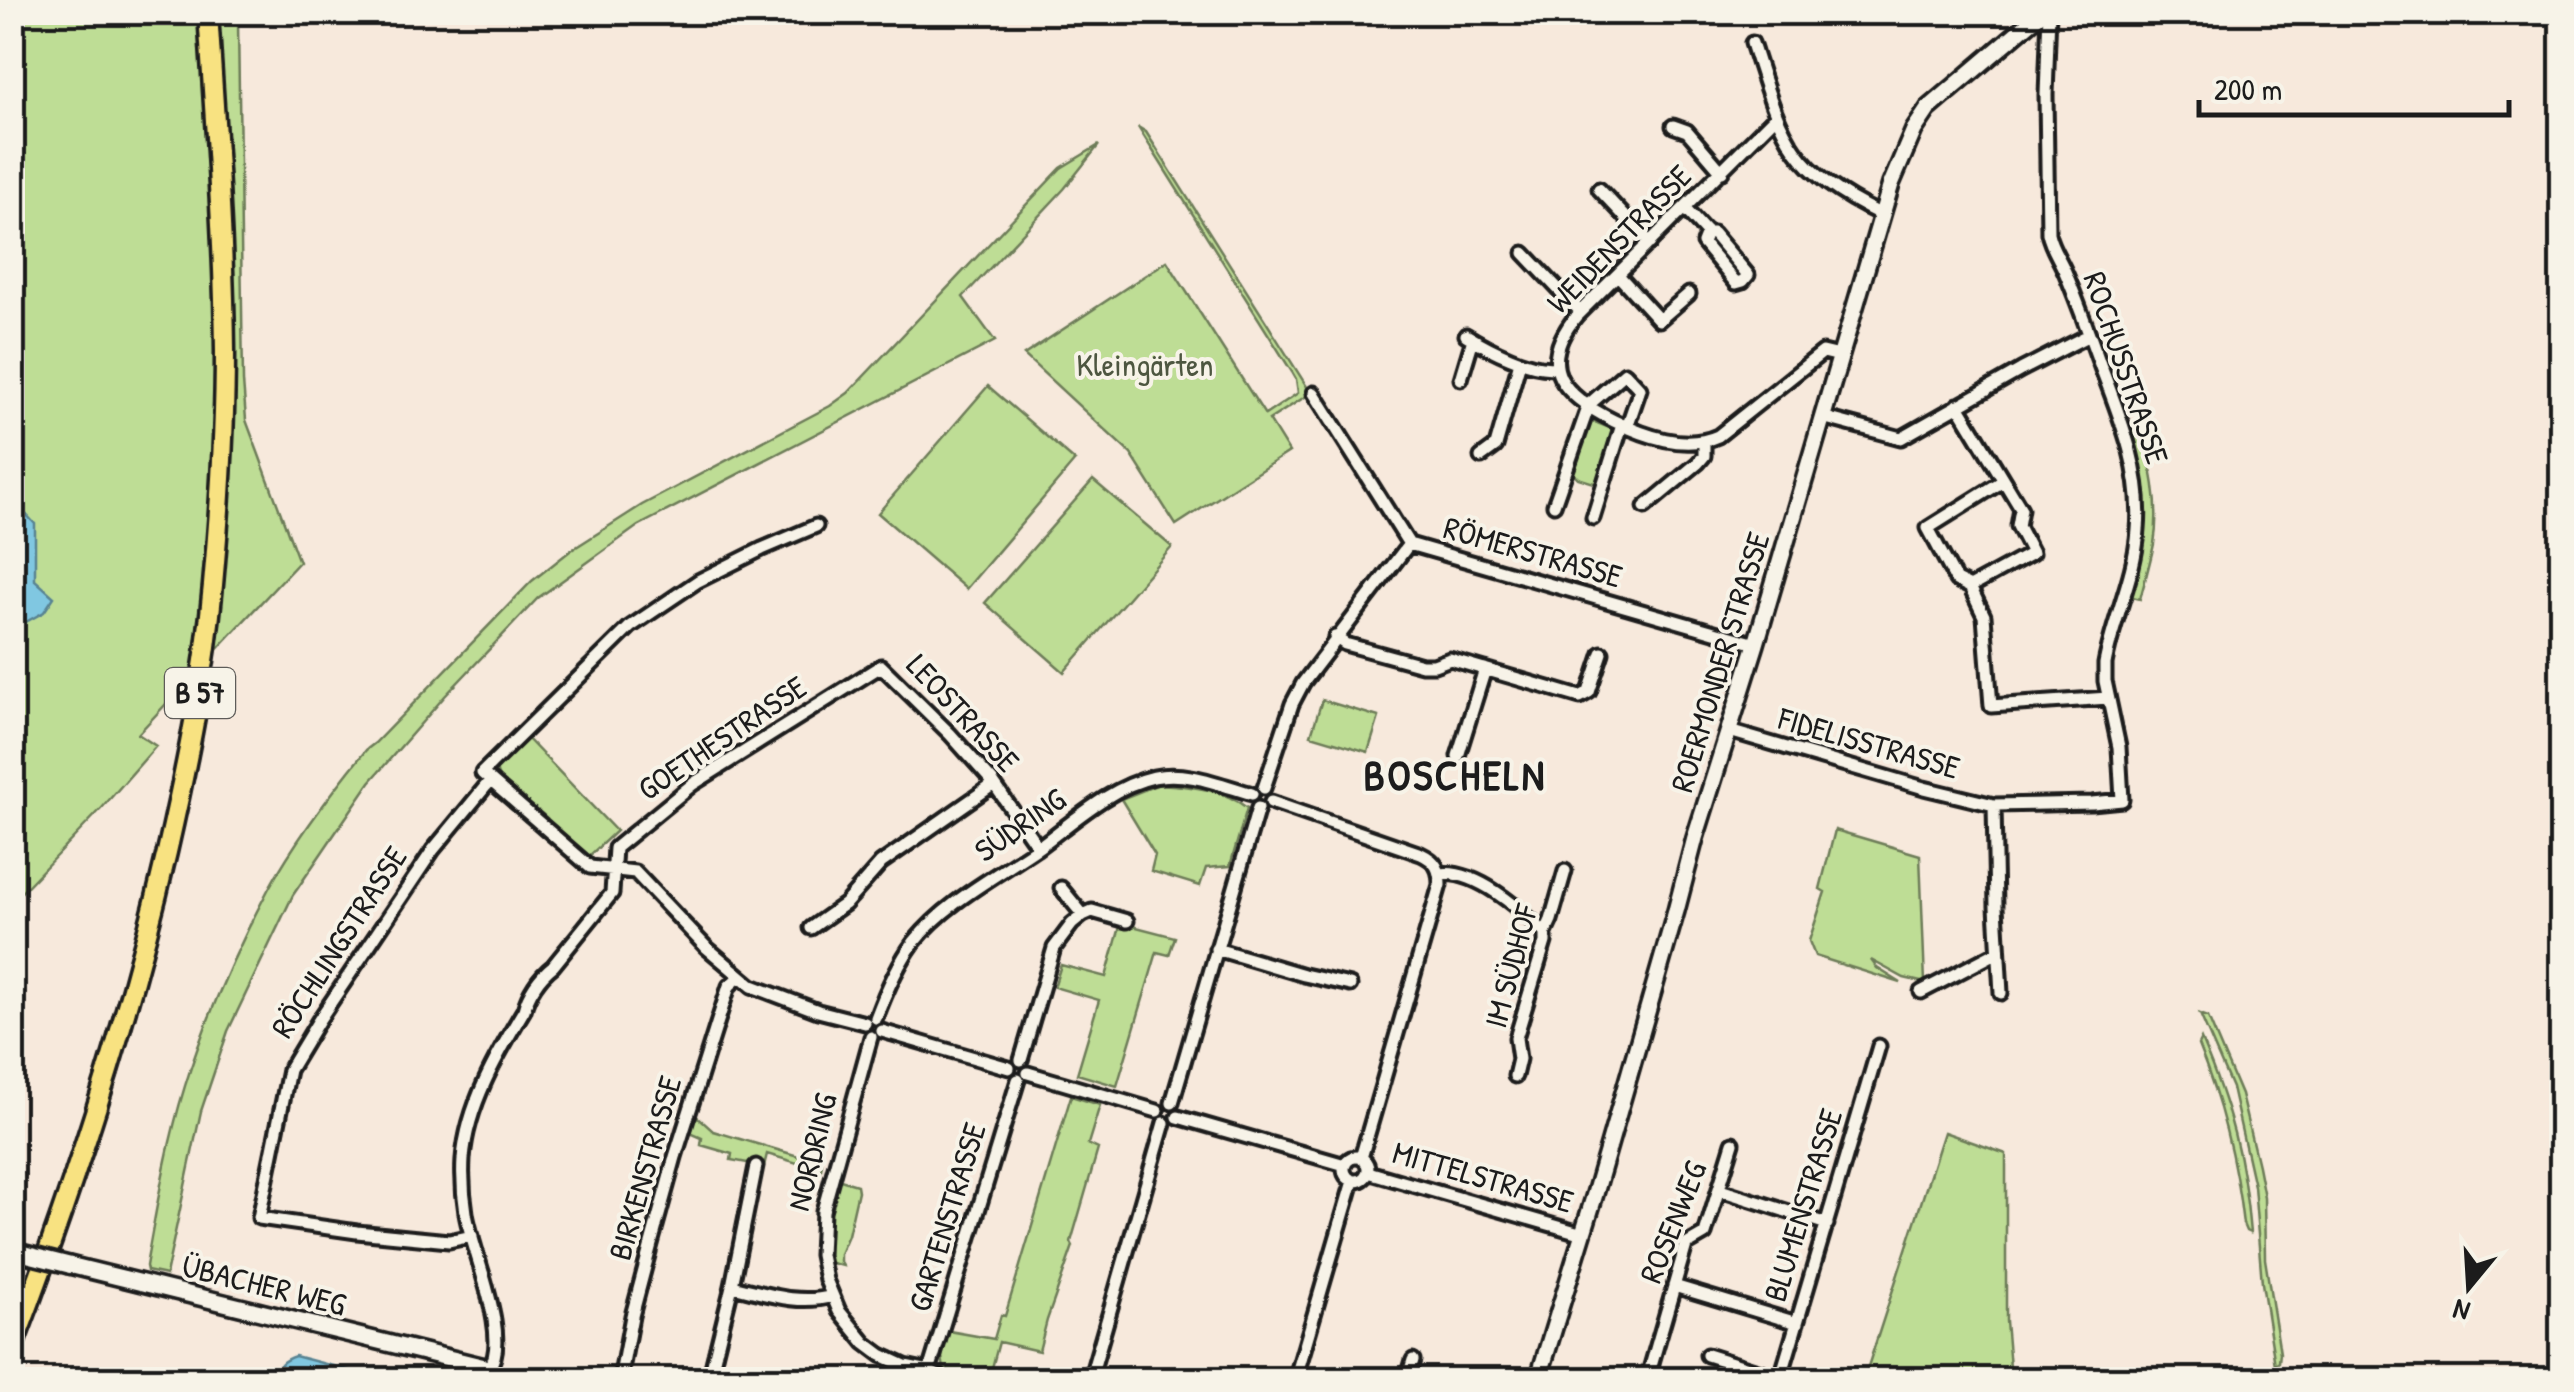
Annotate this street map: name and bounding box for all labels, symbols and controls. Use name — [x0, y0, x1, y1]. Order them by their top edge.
scale bar — [2199, 55, 2509, 117]
text: 200 m — [2214, 69, 2282, 109]
street label: WEIDENSTRASSE — [1537, 155, 1700, 322]
street label: ROCHUSSTRASSE — [2074, 266, 2179, 470]
park label: Kleingärten — [1077, 343, 1213, 386]
street label: RÖMERSTRASSE — [1439, 506, 1627, 597]
street label: ROERMONDER STRASSE — [1660, 527, 1779, 797]
street label: LEOSTRASSE — [897, 644, 1029, 781]
street label: GOETHESTRASSE — [629, 665, 814, 810]
road number: B 57 — [165, 668, 235, 718]
street label: FIDELISSTRASSE — [1773, 696, 1965, 789]
district label: BOSCHELN — [1363, 746, 1547, 803]
street label: SÜDRING — [966, 777, 1074, 871]
street label: RÖCHLINGSTRASSE — [261, 838, 417, 1046]
street label: IM SÜDHOF — [1473, 898, 1548, 1032]
street label: BIRKENSTRASSE — [598, 1071, 691, 1265]
street label: NORDRING — [776, 1088, 847, 1215]
street label: BLUMENSTRASSE — [1753, 1103, 1852, 1306]
street label: GARTENSTRASSE — [897, 1117, 996, 1316]
street label: MITTELSTRASSE — [1388, 1130, 1578, 1223]
street label: ROSENWEG — [1629, 1154, 1717, 1289]
north arrow — [2419, 1237, 2519, 1337]
street label: ÜBACHER WEG — [178, 1243, 351, 1326]
text: N — [2448, 1290, 2474, 1331]

